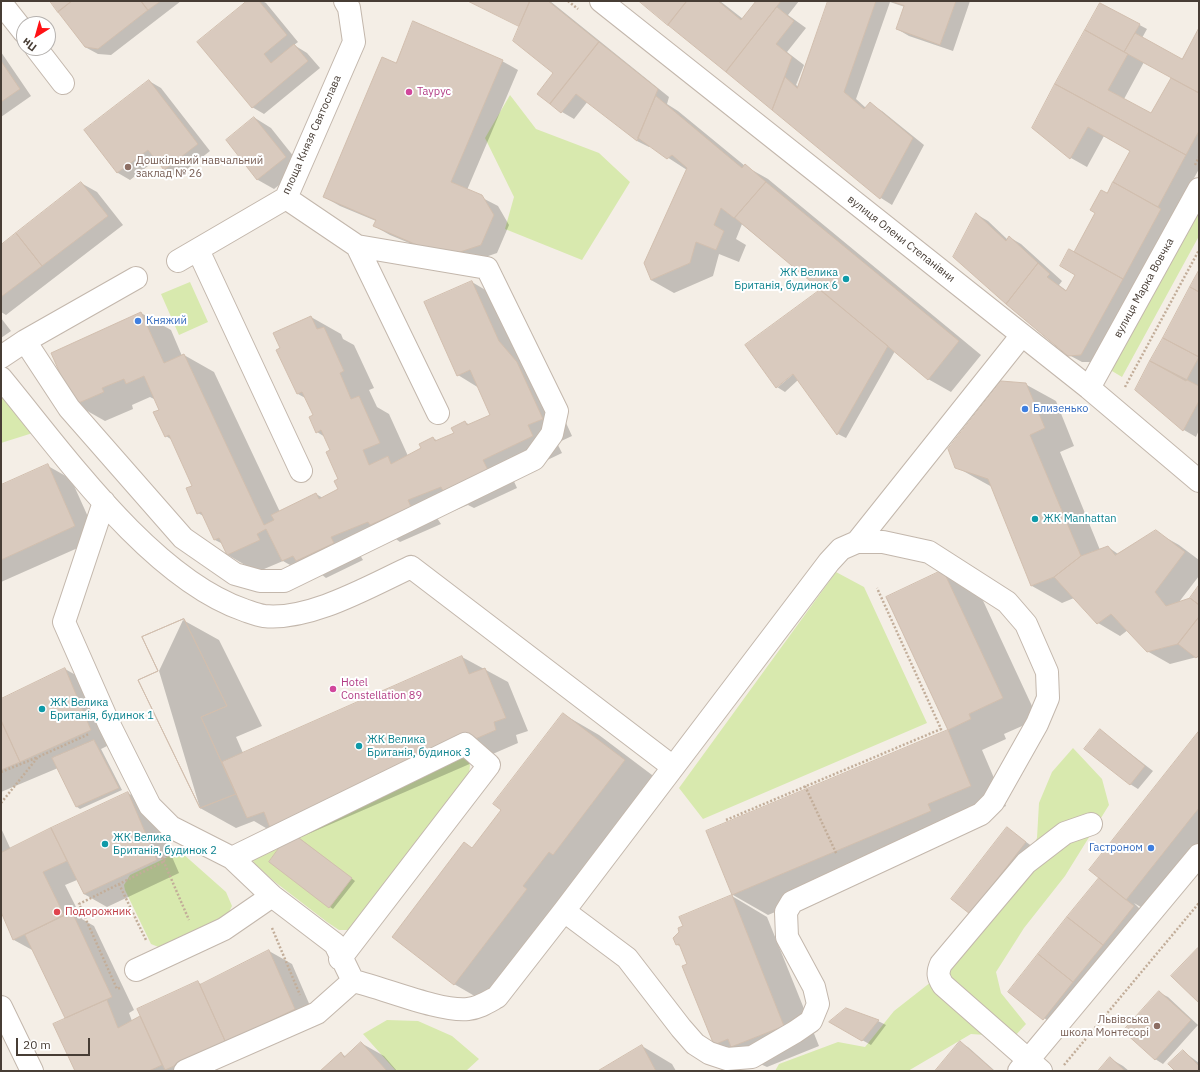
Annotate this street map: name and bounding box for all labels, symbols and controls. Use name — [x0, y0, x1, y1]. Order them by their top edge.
north arrow — [16, 16, 56, 56]
text: Пн — [19, 35, 39, 55]
street label: площа Князя Святослава — [280, 73, 344, 197]
place label: Таурус — [417, 85, 451, 99]
marker: Таурус — [404, 87, 414, 97]
place label: Дошкільний навчальний заклад № 26 — [136, 154, 263, 180]
marker: Дошкільний навчальний заклад № 26 — [123, 162, 133, 172]
street label: вулиця Олени Степанівни — [845, 193, 957, 285]
street label: вулиця Марка Вовчка — [1111, 236, 1177, 340]
place label: ЖК Велика Британія, будинок 6 — [734, 266, 838, 292]
marker: ЖК Велика Британія, будинок 6 — [841, 274, 851, 284]
place label: Княжий — [146, 314, 187, 328]
marker: Княжий — [133, 316, 143, 326]
place label: Близенько — [1033, 402, 1088, 416]
marker: Близенько — [1020, 404, 1030, 414]
place label: ЖК Manhattan — [1043, 512, 1117, 526]
marker: ЖК Manhattan — [1030, 514, 1040, 524]
place label: Hotel Constellation 89 — [341, 676, 422, 702]
marker: Hotel Constellation 89 — [328, 684, 338, 694]
place label: ЖК Велика Британія, будинок 1 — [50, 696, 154, 722]
marker: ЖК Велика Британія, будинок 1 — [37, 704, 47, 714]
place label: ЖК Велика Британія, будинок 3 — [367, 733, 471, 759]
marker: ЖК Велика Британія, будинок 3 — [354, 741, 364, 751]
place label: ЖК Велика Британія, будинок 2 — [113, 831, 217, 857]
marker: ЖК Велика Британія, будинок 2 — [100, 839, 110, 849]
place label: Гастроном — [1089, 841, 1143, 855]
marker: Гастроном — [1146, 843, 1156, 853]
place label: Подорожник — [65, 905, 131, 919]
marker: Подорожник — [52, 907, 62, 917]
place label: Львівська школа Монтесорі — [1060, 1013, 1149, 1039]
marker: Львівська школа Монтесорі — [1152, 1021, 1162, 1031]
scale bar — [18, 1030, 92, 1056]
text: 20 m — [23, 1037, 51, 1052]

